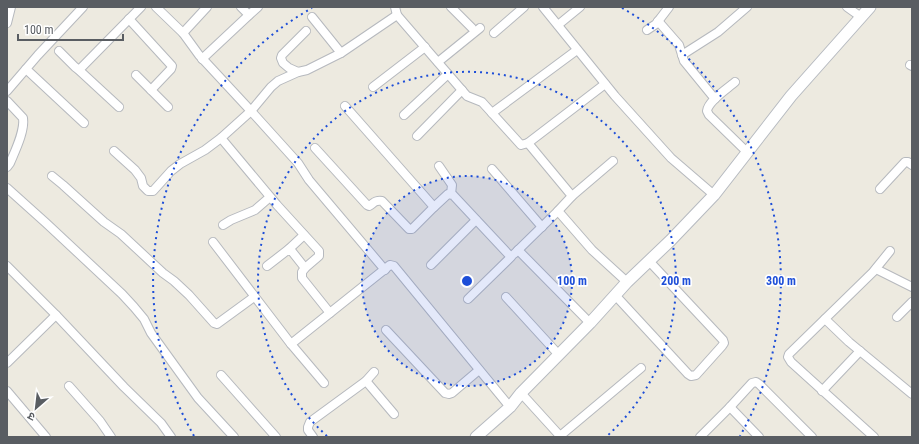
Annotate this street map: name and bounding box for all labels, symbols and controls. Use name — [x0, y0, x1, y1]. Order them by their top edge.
scale bar — [18, 16, 123, 42]
text: 100 m — [24, 23, 54, 37]
centre of rings — [460, 274, 474, 288]
text: 100 m — [557, 274, 587, 288]
text: 200 m — [661, 274, 691, 288]
text: 300 m — [766, 274, 796, 288]
north arrow — [16, 388, 56, 428]
text: उ — [25, 409, 37, 424]

